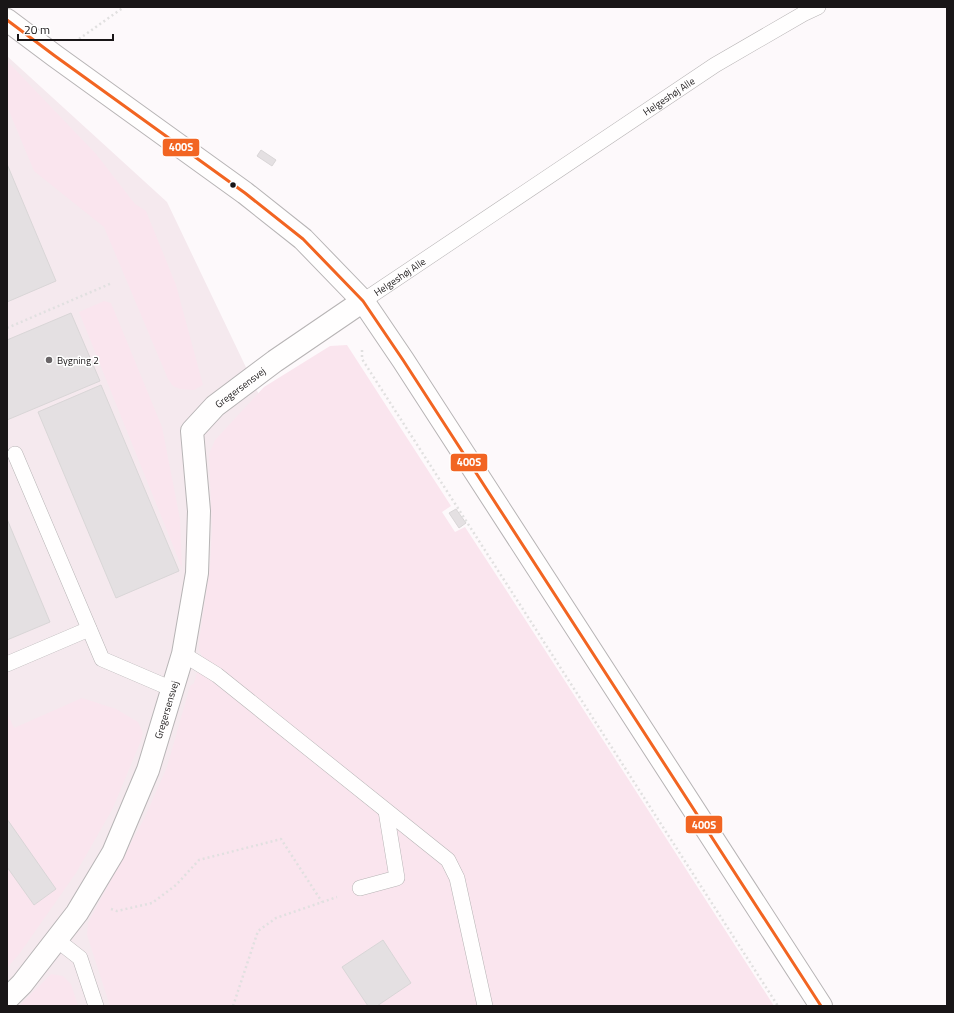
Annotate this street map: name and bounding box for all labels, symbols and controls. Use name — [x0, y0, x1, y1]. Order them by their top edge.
scale bar — [18, 16, 113, 42]
text: 20 m — [24, 20, 50, 39]
street label: Helgeshøj Alle — [640, 74, 698, 119]
line badge: 400S — [162, 138, 200, 157]
text: 400S — [169, 139, 193, 155]
unlabelled marker — [228, 180, 238, 190]
street label: Helgeshøj Alle — [371, 254, 429, 300]
place label: Bygning 2 — [57, 353, 99, 368]
marker: Bygning 2 — [44, 355, 54, 365]
street label: Gregersensvej — [212, 364, 269, 412]
line badge: 400S — [450, 453, 488, 472]
text: 400S — [457, 454, 481, 470]
street label: Gregersensvej — [151, 679, 182, 741]
line badge: 400S — [685, 815, 723, 834]
text: 400S — [692, 817, 716, 833]

